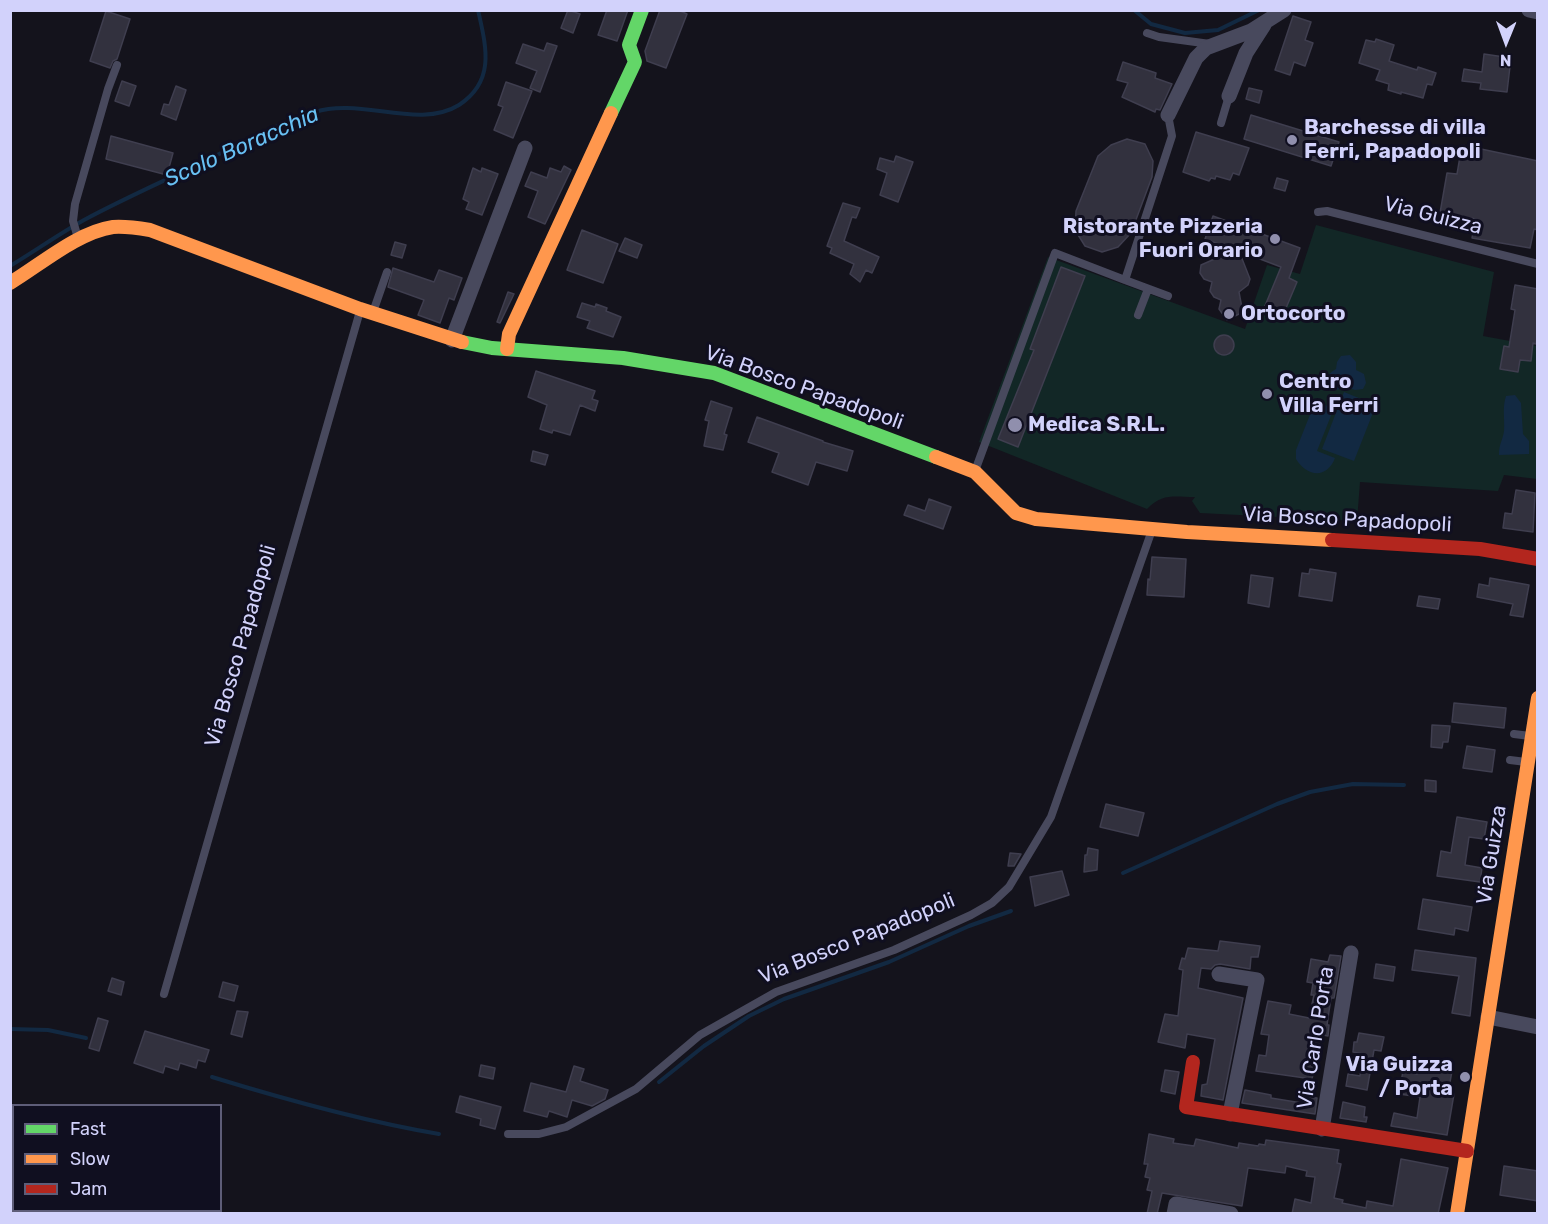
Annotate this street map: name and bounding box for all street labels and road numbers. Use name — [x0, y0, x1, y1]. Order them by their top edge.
street label: Via Guizza — [1381, 192, 1485, 240]
street label: Via Bosco Papadopoli — [701, 340, 907, 436]
street label: Via Bosco Papadopoli — [1242, 502, 1452, 538]
street label: Via Bosco Papadopoli — [200, 542, 282, 750]
street label: Via Guizza — [1472, 803, 1512, 907]
street label: Via Bosco Papadopoli — [755, 888, 959, 990]
street label: Via Carlo Porta — [1292, 965, 1340, 1111]

